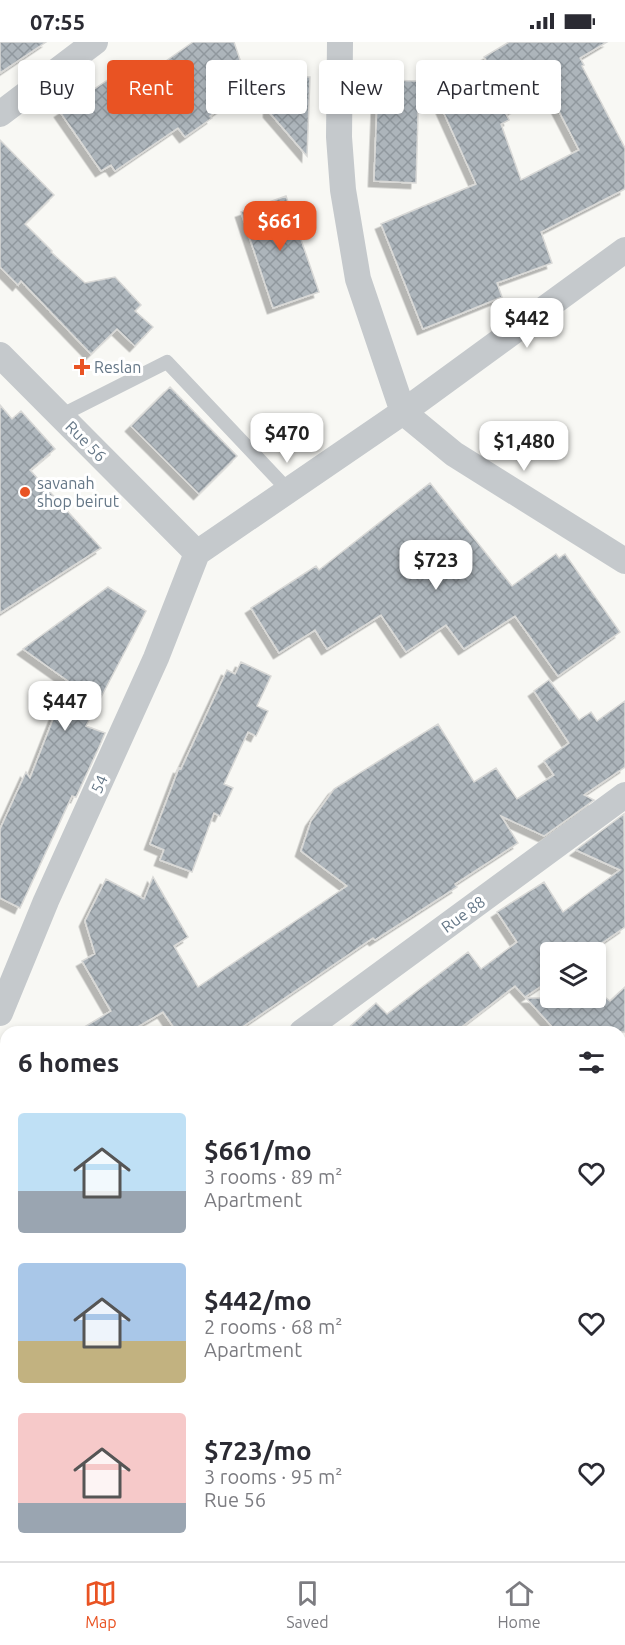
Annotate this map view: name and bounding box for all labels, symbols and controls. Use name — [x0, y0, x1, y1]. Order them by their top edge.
text: 07:55 — [30, 9, 85, 34]
chip: Buy — [18, 60, 95, 114]
chip: Rent — [107, 60, 194, 114]
chip: Filters — [206, 60, 307, 114]
chip: New — [319, 60, 404, 114]
chip: Apartment — [416, 60, 561, 114]
pin: $661 — [244, 201, 316, 252]
text: $661 — [257, 209, 303, 232]
pin: $442 — [491, 298, 563, 349]
text: $442 — [504, 306, 550, 329]
place label: Reslan — [94, 358, 141, 376]
marker: Reslan — [75, 360, 89, 374]
pin: $470 — [251, 413, 323, 464]
street label: Rue 56 — [62, 417, 110, 465]
text: $470 — [264, 421, 310, 444]
pin: $1,480 — [475, 421, 573, 472]
text: $1,480 — [493, 429, 555, 452]
place label: savanah shop beirut — [37, 474, 120, 510]
marker: savanah shop beirut — [18, 485, 32, 499]
pin: $723 — [400, 540, 472, 591]
text: $723 — [413, 548, 459, 571]
pin: $447 — [29, 681, 101, 732]
text: $447 — [42, 689, 88, 712]
street label: 54 — [87, 772, 111, 796]
street label: Rue 88 — [438, 892, 488, 936]
map controls — [540, 942, 606, 1008]
button: layers — [540, 942, 606, 1008]
icon: filters — [575, 1046, 608, 1079]
text: 6 homes — [18, 1048, 119, 1077]
text: $661/mo — [204, 1136, 312, 1165]
icon: home — [66, 1137, 138, 1209]
icon: heart — [575, 1157, 608, 1190]
text: 3 rooms · 89 m² — [204, 1165, 342, 1188]
text: Apartment — [204, 1188, 302, 1211]
text: $442/mo — [204, 1286, 312, 1315]
icon: home — [66, 1287, 138, 1359]
icon: heart — [575, 1307, 608, 1340]
text: 2 rooms · 68 m² — [204, 1315, 342, 1338]
text: Apartment — [204, 1338, 302, 1361]
text: $723/mo — [204, 1436, 312, 1465]
icon: home — [66, 1437, 138, 1509]
icon: heart — [575, 1457, 608, 1490]
text: 3 rooms · 95 m² — [204, 1465, 342, 1488]
text: Rue 56 — [204, 1488, 266, 1511]
tab: Map — [84, 1577, 117, 1631]
tab: Saved — [286, 1577, 329, 1631]
tab: Home — [497, 1577, 541, 1631]

